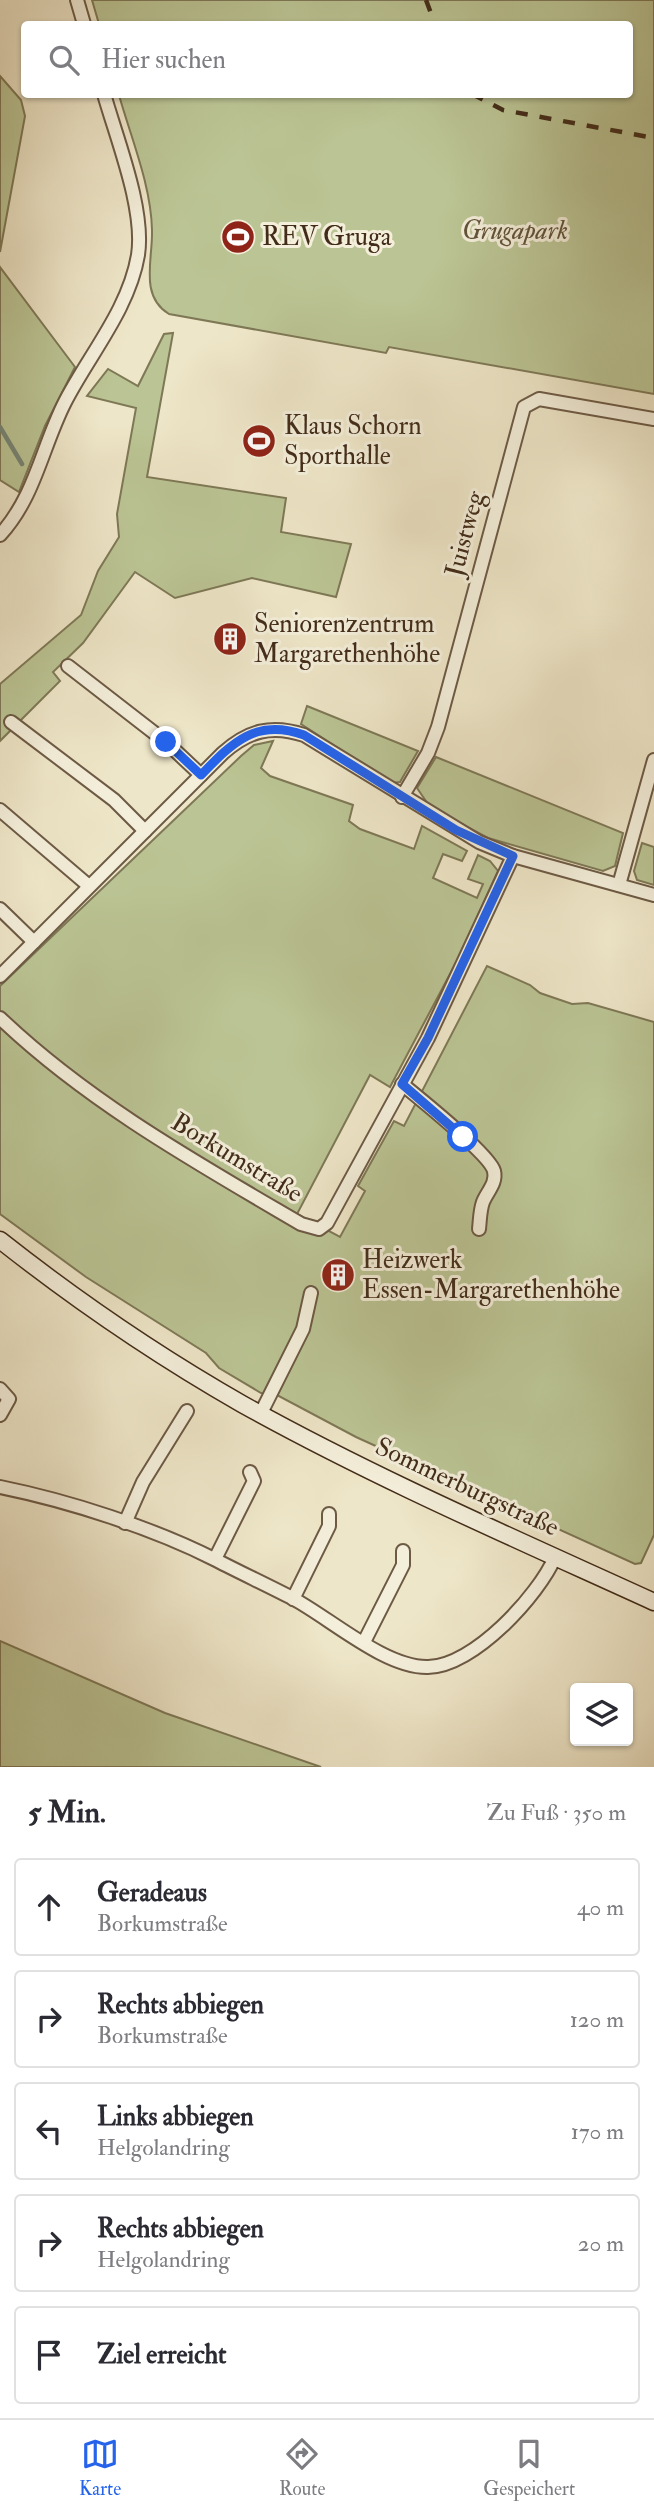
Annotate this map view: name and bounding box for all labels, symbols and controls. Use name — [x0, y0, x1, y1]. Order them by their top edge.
search box — [21, 21, 633, 98]
icon: search — [45, 41, 83, 79]
text: Hier suchen — [101, 44, 226, 76]
park label: Grugapark — [462, 215, 568, 247]
sports icon: REV Gruga — [219, 218, 257, 256]
place label: REV Gruga — [262, 221, 392, 253]
place label: Klaus Schorn Sporthalle — [284, 410, 422, 473]
sports icon: Klaus Schorn Sporthalle — [240, 422, 278, 460]
street label: Juistweg — [438, 487, 492, 581]
place label: Seniorenzentrum Margarethenhöhe — [254, 608, 440, 670]
building icon: Seniorenzentrum Margarethenhöhe — [211, 620, 249, 658]
route end — [150, 726, 181, 757]
street label: Borkumstraße — [165, 1106, 309, 1210]
route start — [447, 1121, 478, 1152]
place label: Heizwerk Essen-Margarethenhöhe — [362, 1244, 620, 1306]
building icon: Heizwerk Essen-Margarethenhöhe — [319, 1256, 357, 1294]
street label: Sommerburgstraße — [370, 1430, 564, 1544]
map controls — [570, 1683, 633, 1746]
button: layers — [570, 1683, 633, 1746]
text: 5 Min. — [28, 1794, 106, 1831]
text: Zu Fuß · 350 m — [486, 1798, 626, 1827]
text: Geradeaus — [97, 1877, 207, 1909]
icon: ahead — [30, 1888, 68, 1926]
text: 40 m — [577, 1893, 624, 1922]
text: Borkumstraße — [97, 1909, 228, 1938]
text: Rechts abbiegen — [97, 1989, 264, 2021]
icon: right — [30, 2000, 68, 2038]
text: 120 m — [570, 2005, 624, 2034]
text: Borkumstraße — [97, 2021, 228, 2050]
text: Links abbiegen — [97, 2101, 254, 2133]
icon: left — [30, 2112, 68, 2150]
text: 170 m — [571, 2117, 624, 2146]
text: Helgolandring — [97, 2133, 230, 2162]
text: Rechts abbiegen — [97, 2213, 264, 2245]
icon: right — [30, 2224, 68, 2262]
text: 20 m — [578, 2229, 624, 2258]
text: Helgolandring — [97, 2245, 230, 2274]
icon: arrive — [30, 2336, 68, 2374]
text: Ziel erreicht — [97, 2339, 227, 2371]
tab: Karte — [79, 2435, 121, 2501]
tab: Route — [279, 2435, 325, 2501]
tab: Gespeichert — [483, 2435, 575, 2501]

